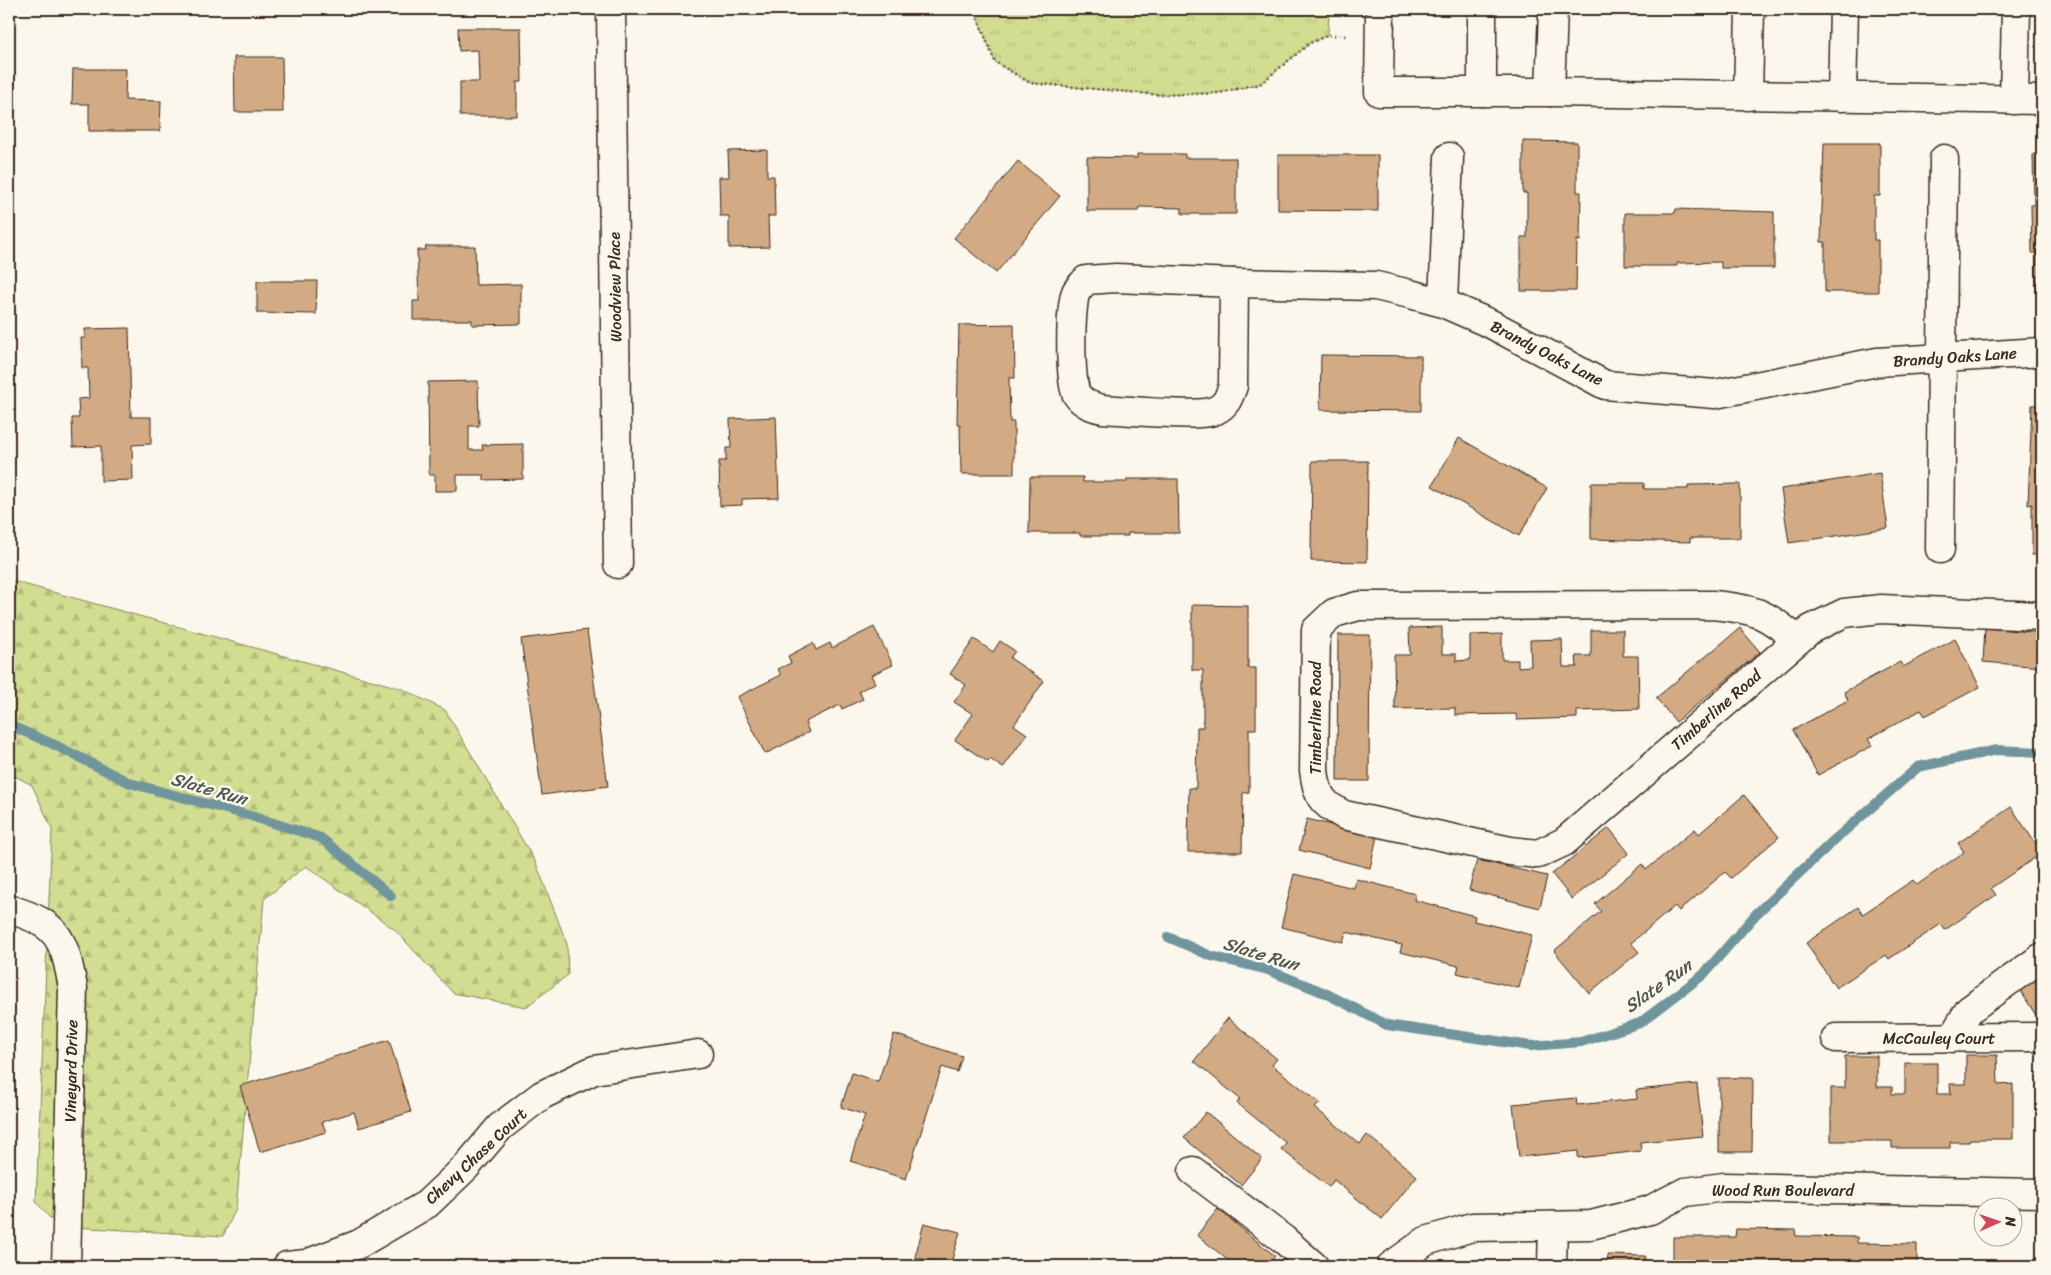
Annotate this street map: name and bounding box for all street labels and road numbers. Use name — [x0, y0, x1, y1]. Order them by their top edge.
street label: Woodview Place — [600, 231, 630, 342]
street label: Brandy Oaks Lane — [1485, 312, 1609, 394]
street label: Brandy Oaks Lane — [1892, 338, 2018, 376]
street label: Timberline Road — [1301, 660, 1330, 775]
street label: Timberline Road — [1664, 661, 1769, 758]
street label: Vineyard Drive — [56, 1020, 86, 1122]
street label: McCauley Court — [1883, 1024, 1995, 1053]
street label: Chevy Chase Court — [418, 1100, 534, 1212]
street label: Wood Run Boulevard — [1712, 1176, 1856, 1205]

